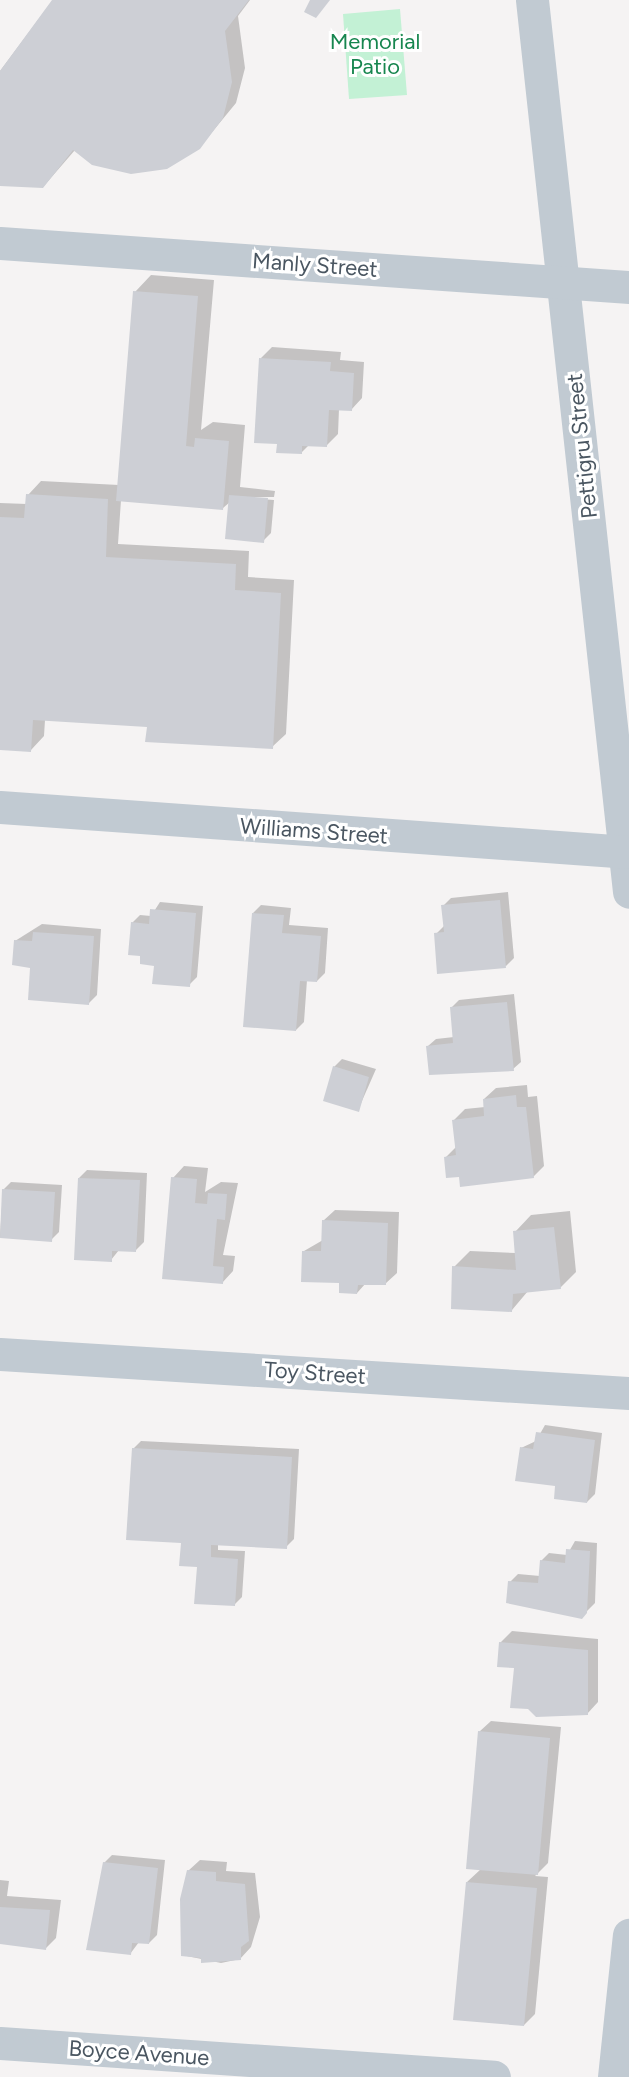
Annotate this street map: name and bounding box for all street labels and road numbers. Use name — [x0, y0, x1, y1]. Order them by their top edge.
street label: Manly Street — [251, 247, 379, 283]
street label: Pettigru Street — [561, 372, 603, 520]
street label: Williams Street — [239, 813, 389, 849]
street label: Toy Street — [263, 1356, 367, 1390]
street label: Boyce Avenue — [68, 2035, 210, 2071]

